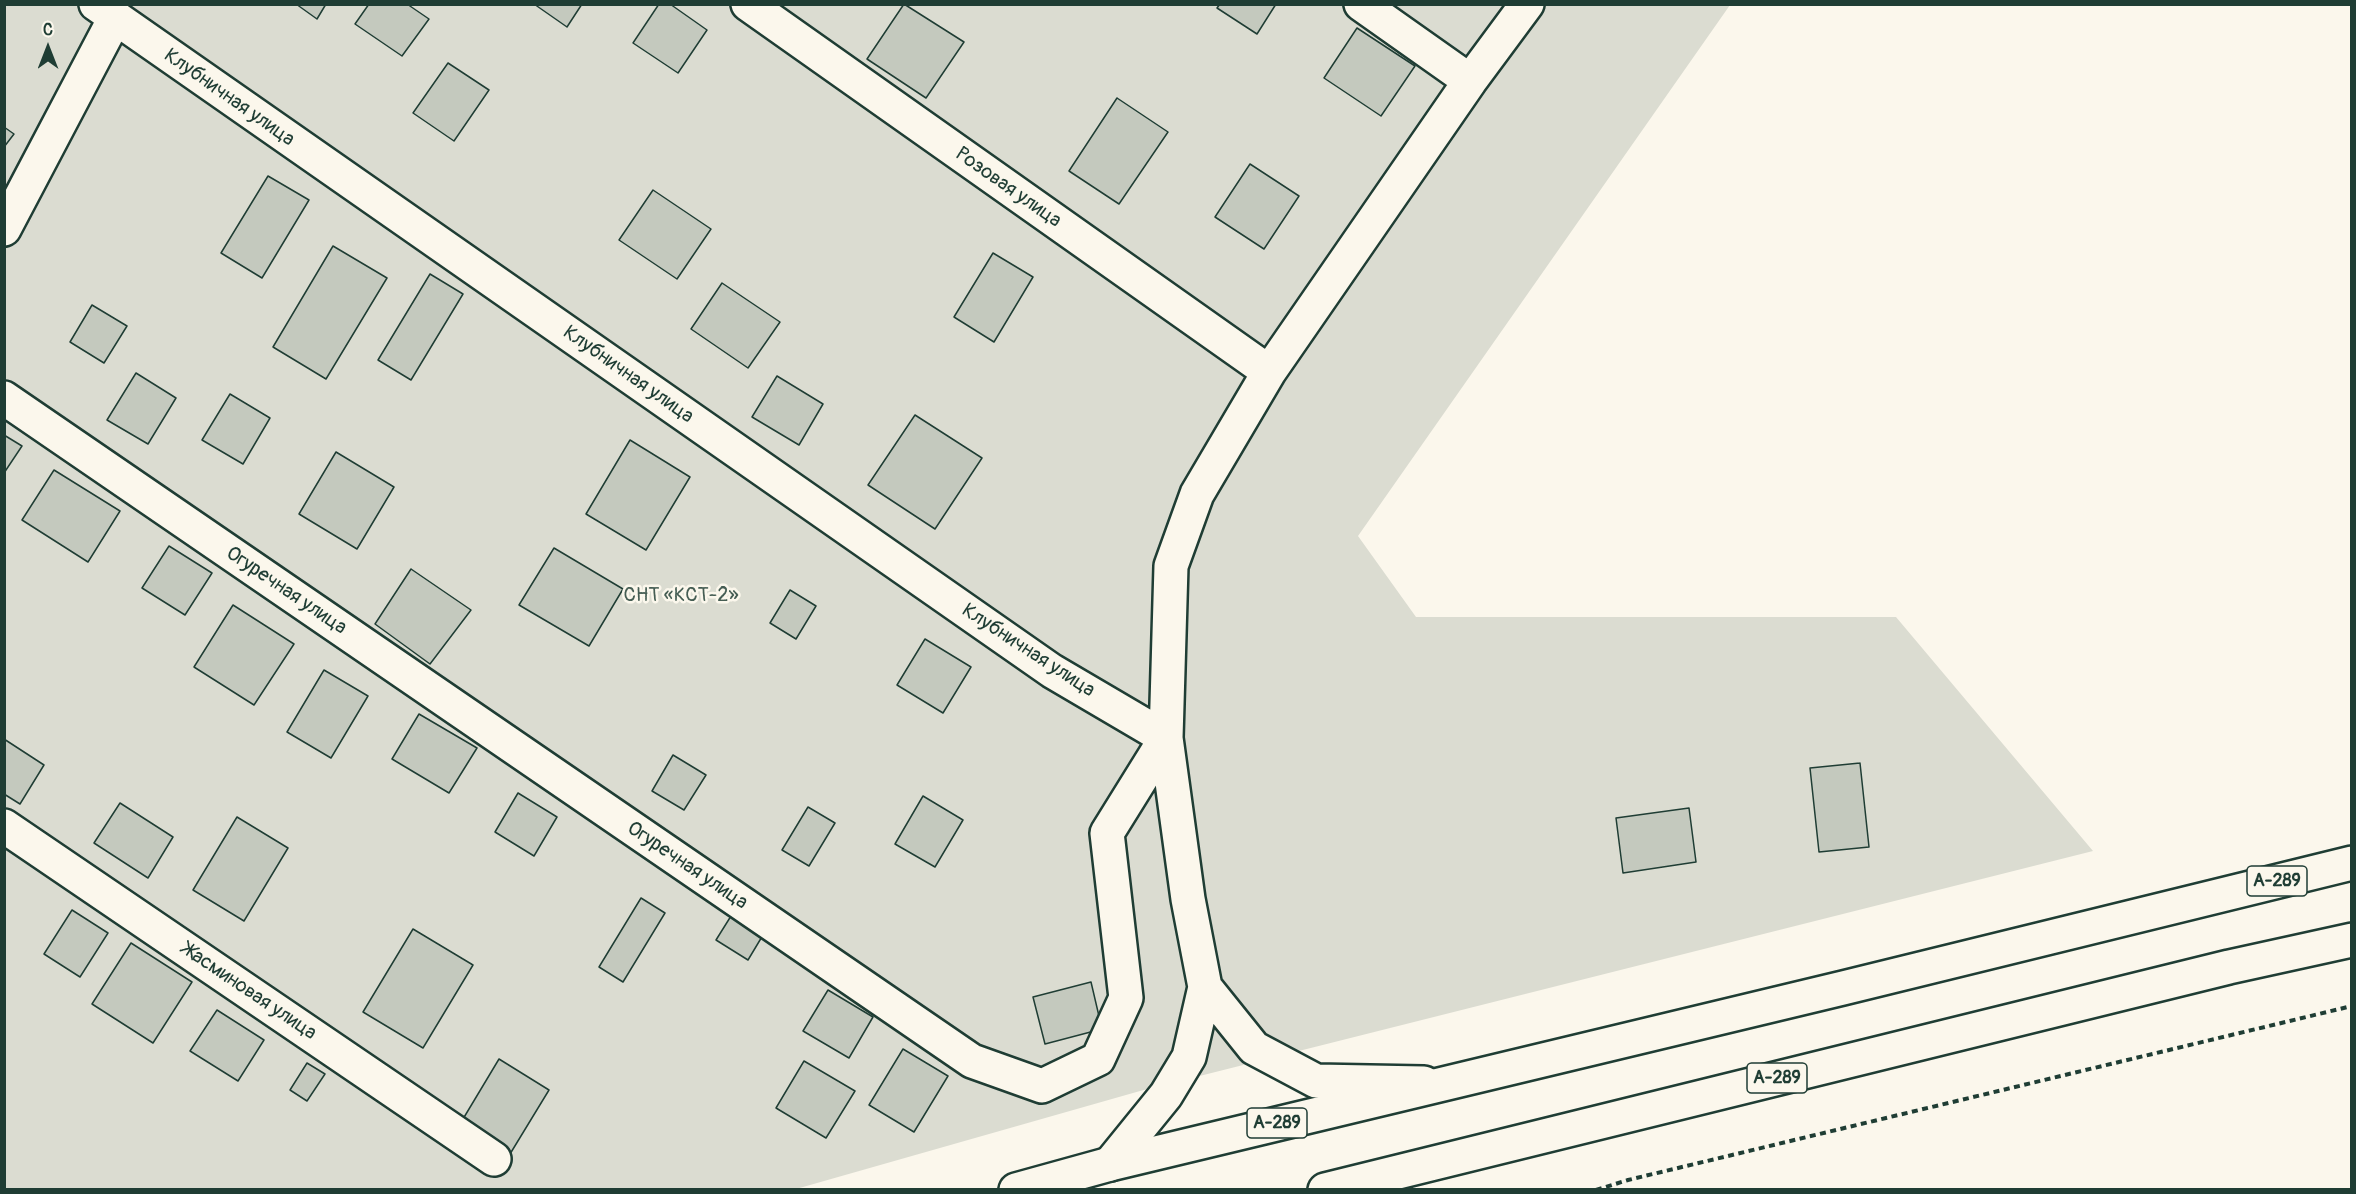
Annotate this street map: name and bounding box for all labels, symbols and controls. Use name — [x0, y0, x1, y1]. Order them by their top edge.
north arrow — [18, 18, 78, 78]
text: С — [43, 20, 53, 40]
street label: Клубничная улица — [159, 44, 299, 152]
street label: Розовая улица — [950, 143, 1066, 233]
street label: Клубничная улица — [558, 321, 698, 429]
street label: Огуречная улица — [221, 542, 351, 640]
park label: СНТ «КСТ-2» — [623, 584, 739, 608]
street label: Клубничная улица — [957, 599, 1099, 703]
street label: Огуречная улица — [622, 817, 752, 915]
road number: А-289 — [2247, 866, 2307, 896]
street label: Жасминовая улица — [177, 938, 321, 1046]
road number: А-289 — [1747, 1063, 1807, 1093]
road number: А-289 — [1247, 1108, 1307, 1138]

